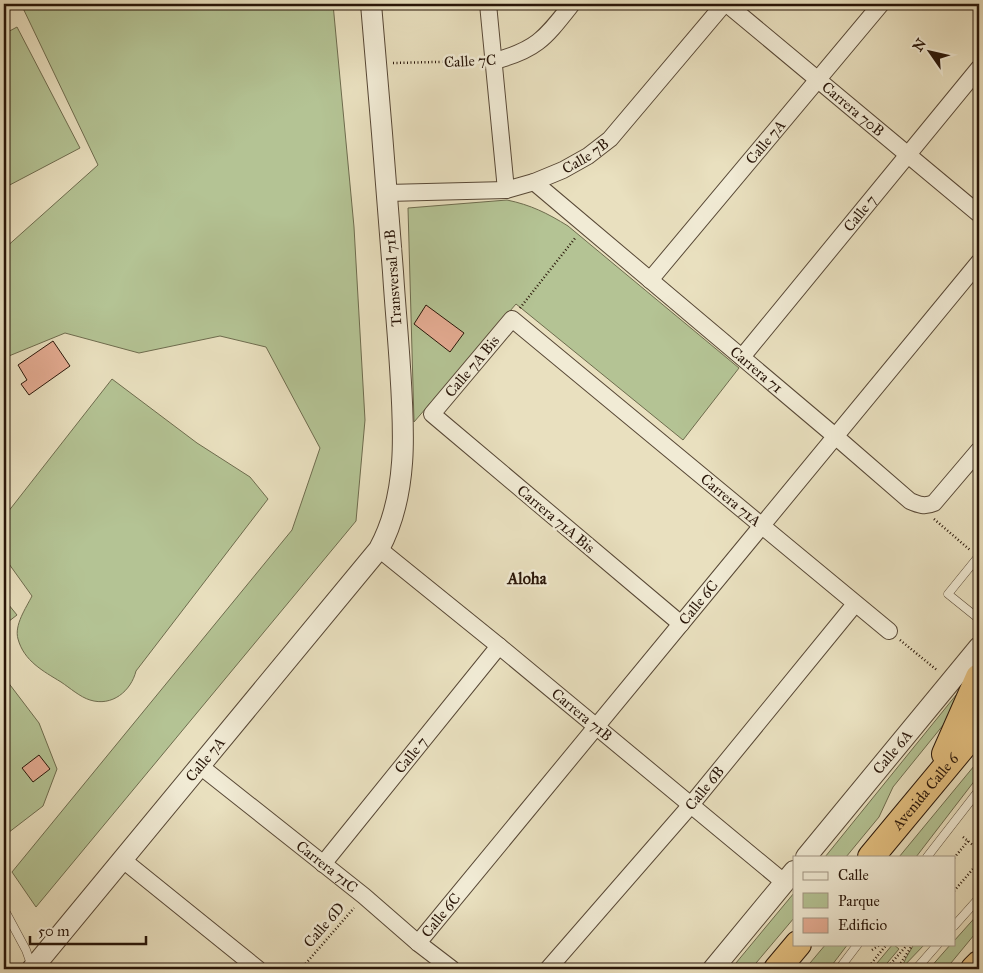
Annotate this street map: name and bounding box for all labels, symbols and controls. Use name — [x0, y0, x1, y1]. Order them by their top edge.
north arrow — [906, 28, 956, 78]
text: N — [909, 35, 930, 55]
street label: Calle 7C — [443, 51, 497, 71]
street label: Carrera 70B — [818, 78, 888, 140]
street label: Calle 7A — [742, 116, 789, 168]
street label: Calle 7B — [559, 134, 612, 178]
street label: Calle 7 — [840, 191, 880, 235]
street label: Transversal 71B — [381, 229, 405, 327]
street label: Calle 7A Bis — [441, 332, 503, 401]
street label: Carrera 71 — [726, 342, 786, 397]
street label: Carrera 71A — [697, 470, 765, 530]
street label: Carrera 71A Bis — [513, 481, 599, 557]
district label: Aloha — [507, 569, 548, 588]
street label: Calle 6C — [675, 577, 722, 628]
street label: Carrera 71B — [548, 684, 616, 745]
street label: Calle 6A — [869, 726, 916, 778]
street label: Calle 7A — [182, 733, 229, 785]
street label: Calle 7 — [391, 733, 431, 777]
street label: Avenida Calle 6 — [888, 749, 963, 834]
street label: Calle 6B — [681, 763, 728, 814]
street label: Carrera 71C — [293, 837, 361, 896]
legend — [793, 856, 956, 946]
text: Calle — [838, 866, 869, 884]
street label: Calle 6C — [417, 889, 464, 941]
text: Parque — [838, 892, 880, 911]
street label: Calle 6D — [300, 899, 348, 951]
scale bar — [30, 913, 146, 945]
text: Edificio — [838, 916, 887, 934]
text: 50 m — [38, 922, 70, 940]

